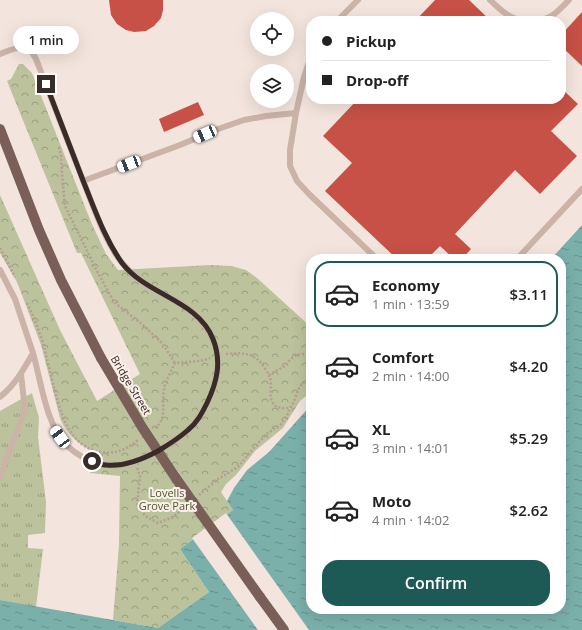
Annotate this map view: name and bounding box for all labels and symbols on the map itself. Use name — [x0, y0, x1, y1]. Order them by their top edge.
callout: 1 min — [13, 26, 79, 54]
route end — [37, 75, 55, 93]
car — [192, 124, 218, 144]
car — [116, 154, 142, 174]
street label: Bridge Street — [108, 352, 155, 417]
car — [48, 424, 72, 450]
route start — [83, 452, 101, 470]
park label: Lovells Grove Park — [139, 485, 196, 513]

